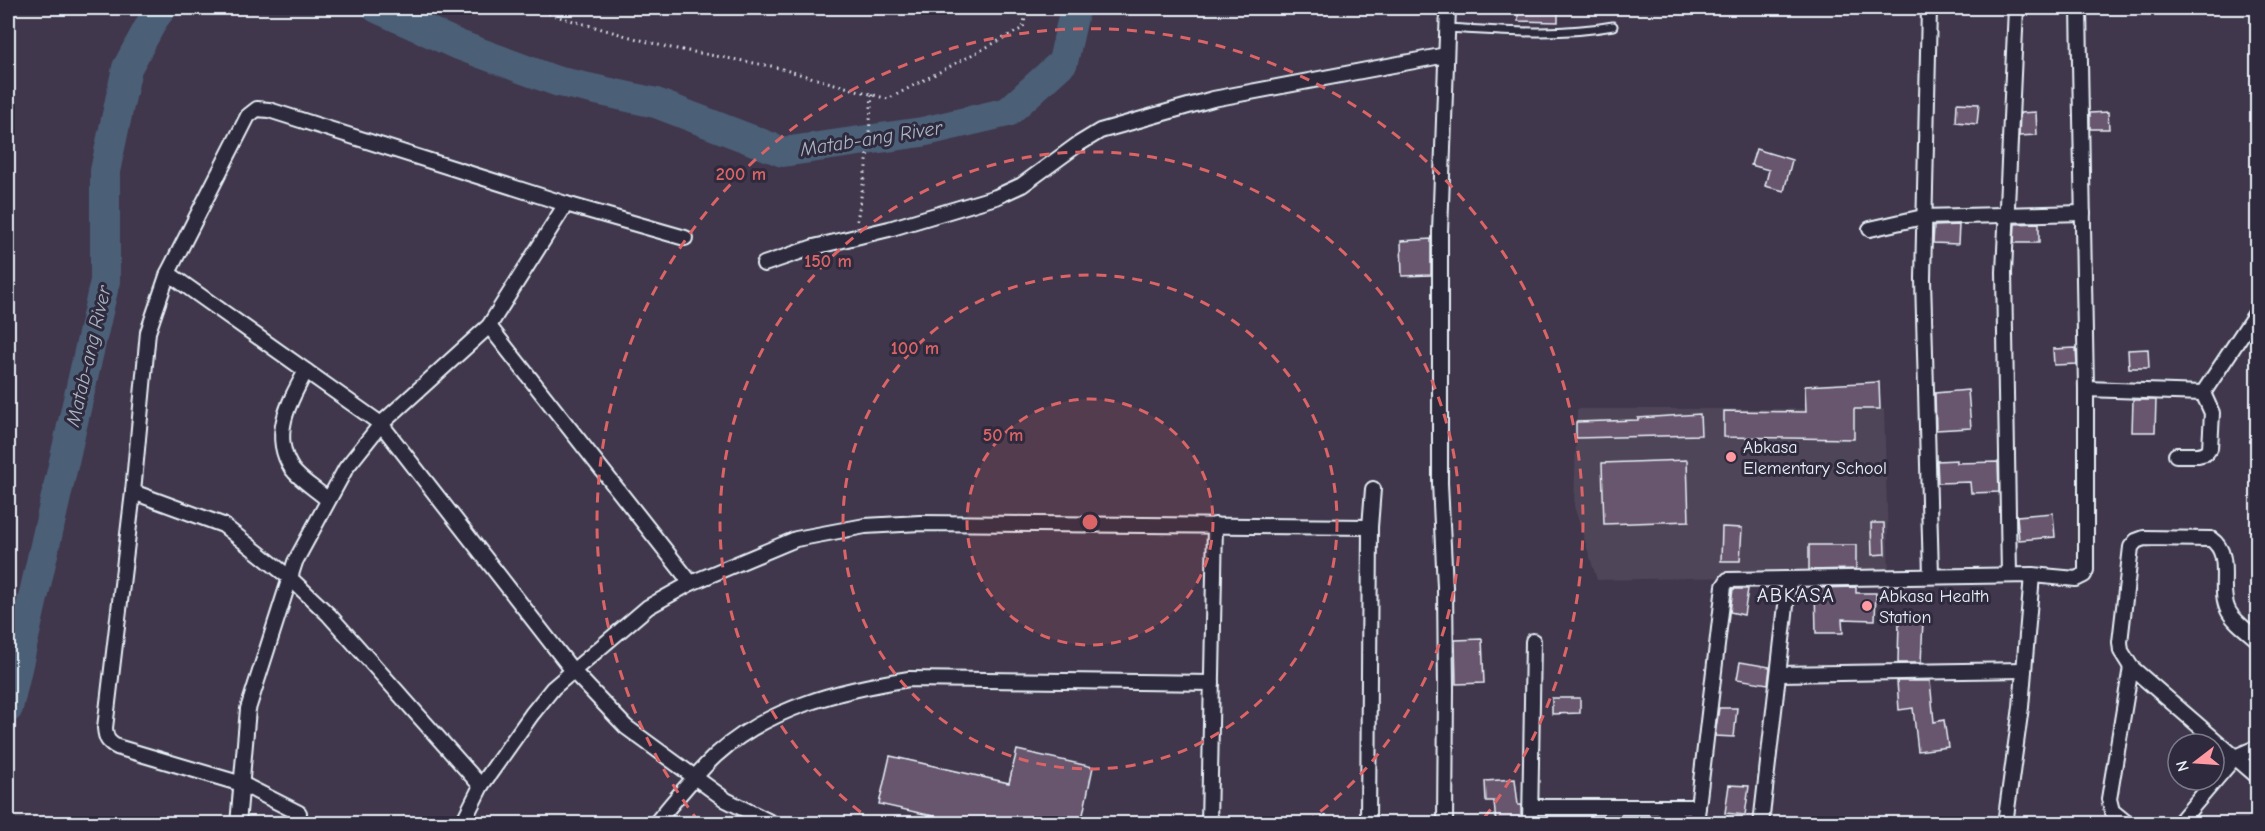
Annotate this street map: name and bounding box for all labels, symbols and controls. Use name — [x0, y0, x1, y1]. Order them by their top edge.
water label: Matab-ang River — [797, 116, 945, 161]
text: 200 m — [716, 164, 766, 185]
text: 150 m — [804, 251, 852, 272]
water label: Matab-ang River — [61, 283, 116, 430]
text: 100 m — [891, 338, 939, 359]
text: 50 m — [983, 425, 1023, 446]
place label: Abkasa Elementary School — [1743, 437, 1887, 479]
marker: Abkasa Elementary School — [1724, 450, 1738, 464]
centre of rings — [1080, 512, 1100, 532]
district label: ABKASA — [1757, 584, 1835, 607]
place label: Abkasa Health Station — [1879, 586, 1990, 628]
marker: Abkasa Health Station — [1860, 599, 1874, 613]
north arrow — [2166, 732, 2226, 792]
text: N — [2172, 758, 2193, 774]

